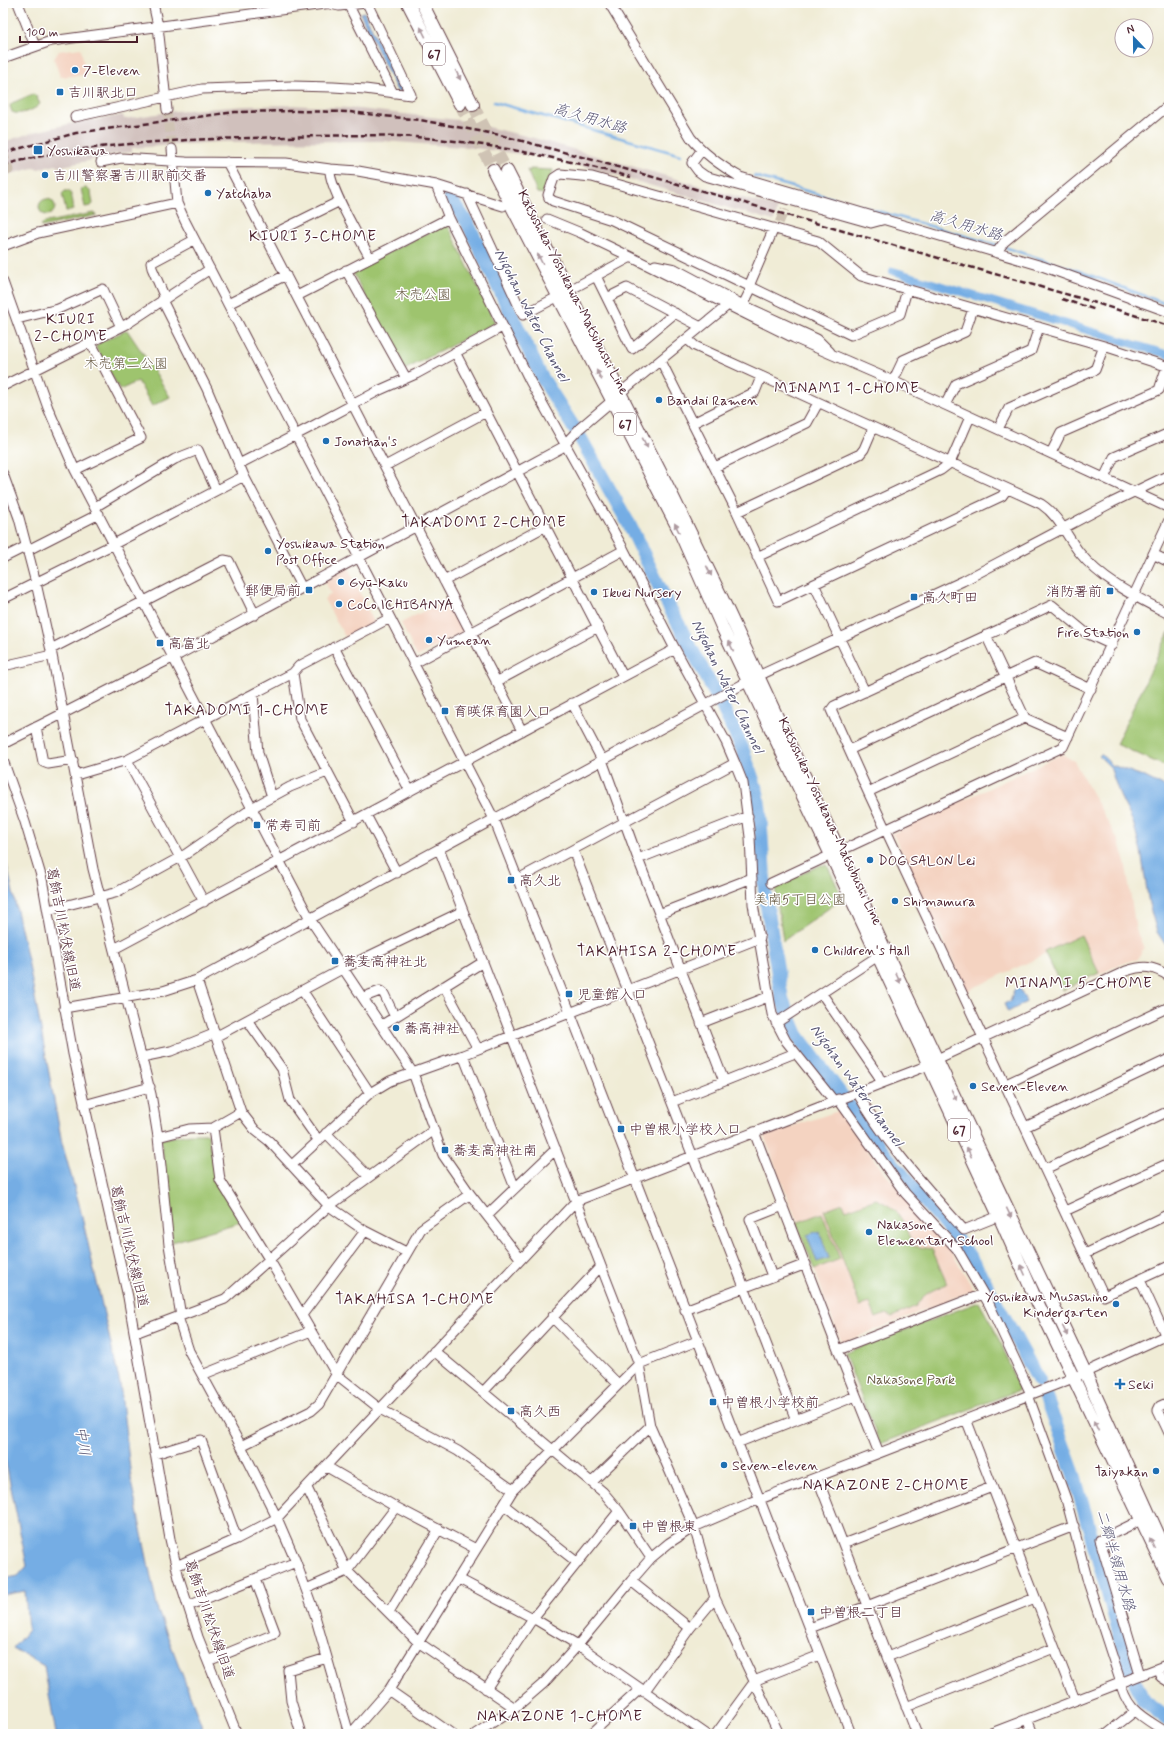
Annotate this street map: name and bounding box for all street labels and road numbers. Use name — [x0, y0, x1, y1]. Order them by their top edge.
road number: 67 — [423, 43, 445, 65]
street label: Katsushika-Yoshikawa-Matsubushi Line — [513, 187, 633, 398]
road number: 67 — [614, 413, 636, 435]
street label: Katsushika-Yoshikawa-Matsubushi Line — [774, 714, 887, 929]
street label: 葛飾吉川松伏線旧道 — [42, 866, 84, 993]
road number: 67 — [948, 1119, 970, 1141]
street label: 葛飾吉川松伏線旧道 — [106, 1183, 152, 1310]
street label: 葛飾吉川松伏線旧道 — [180, 1557, 238, 1682]

